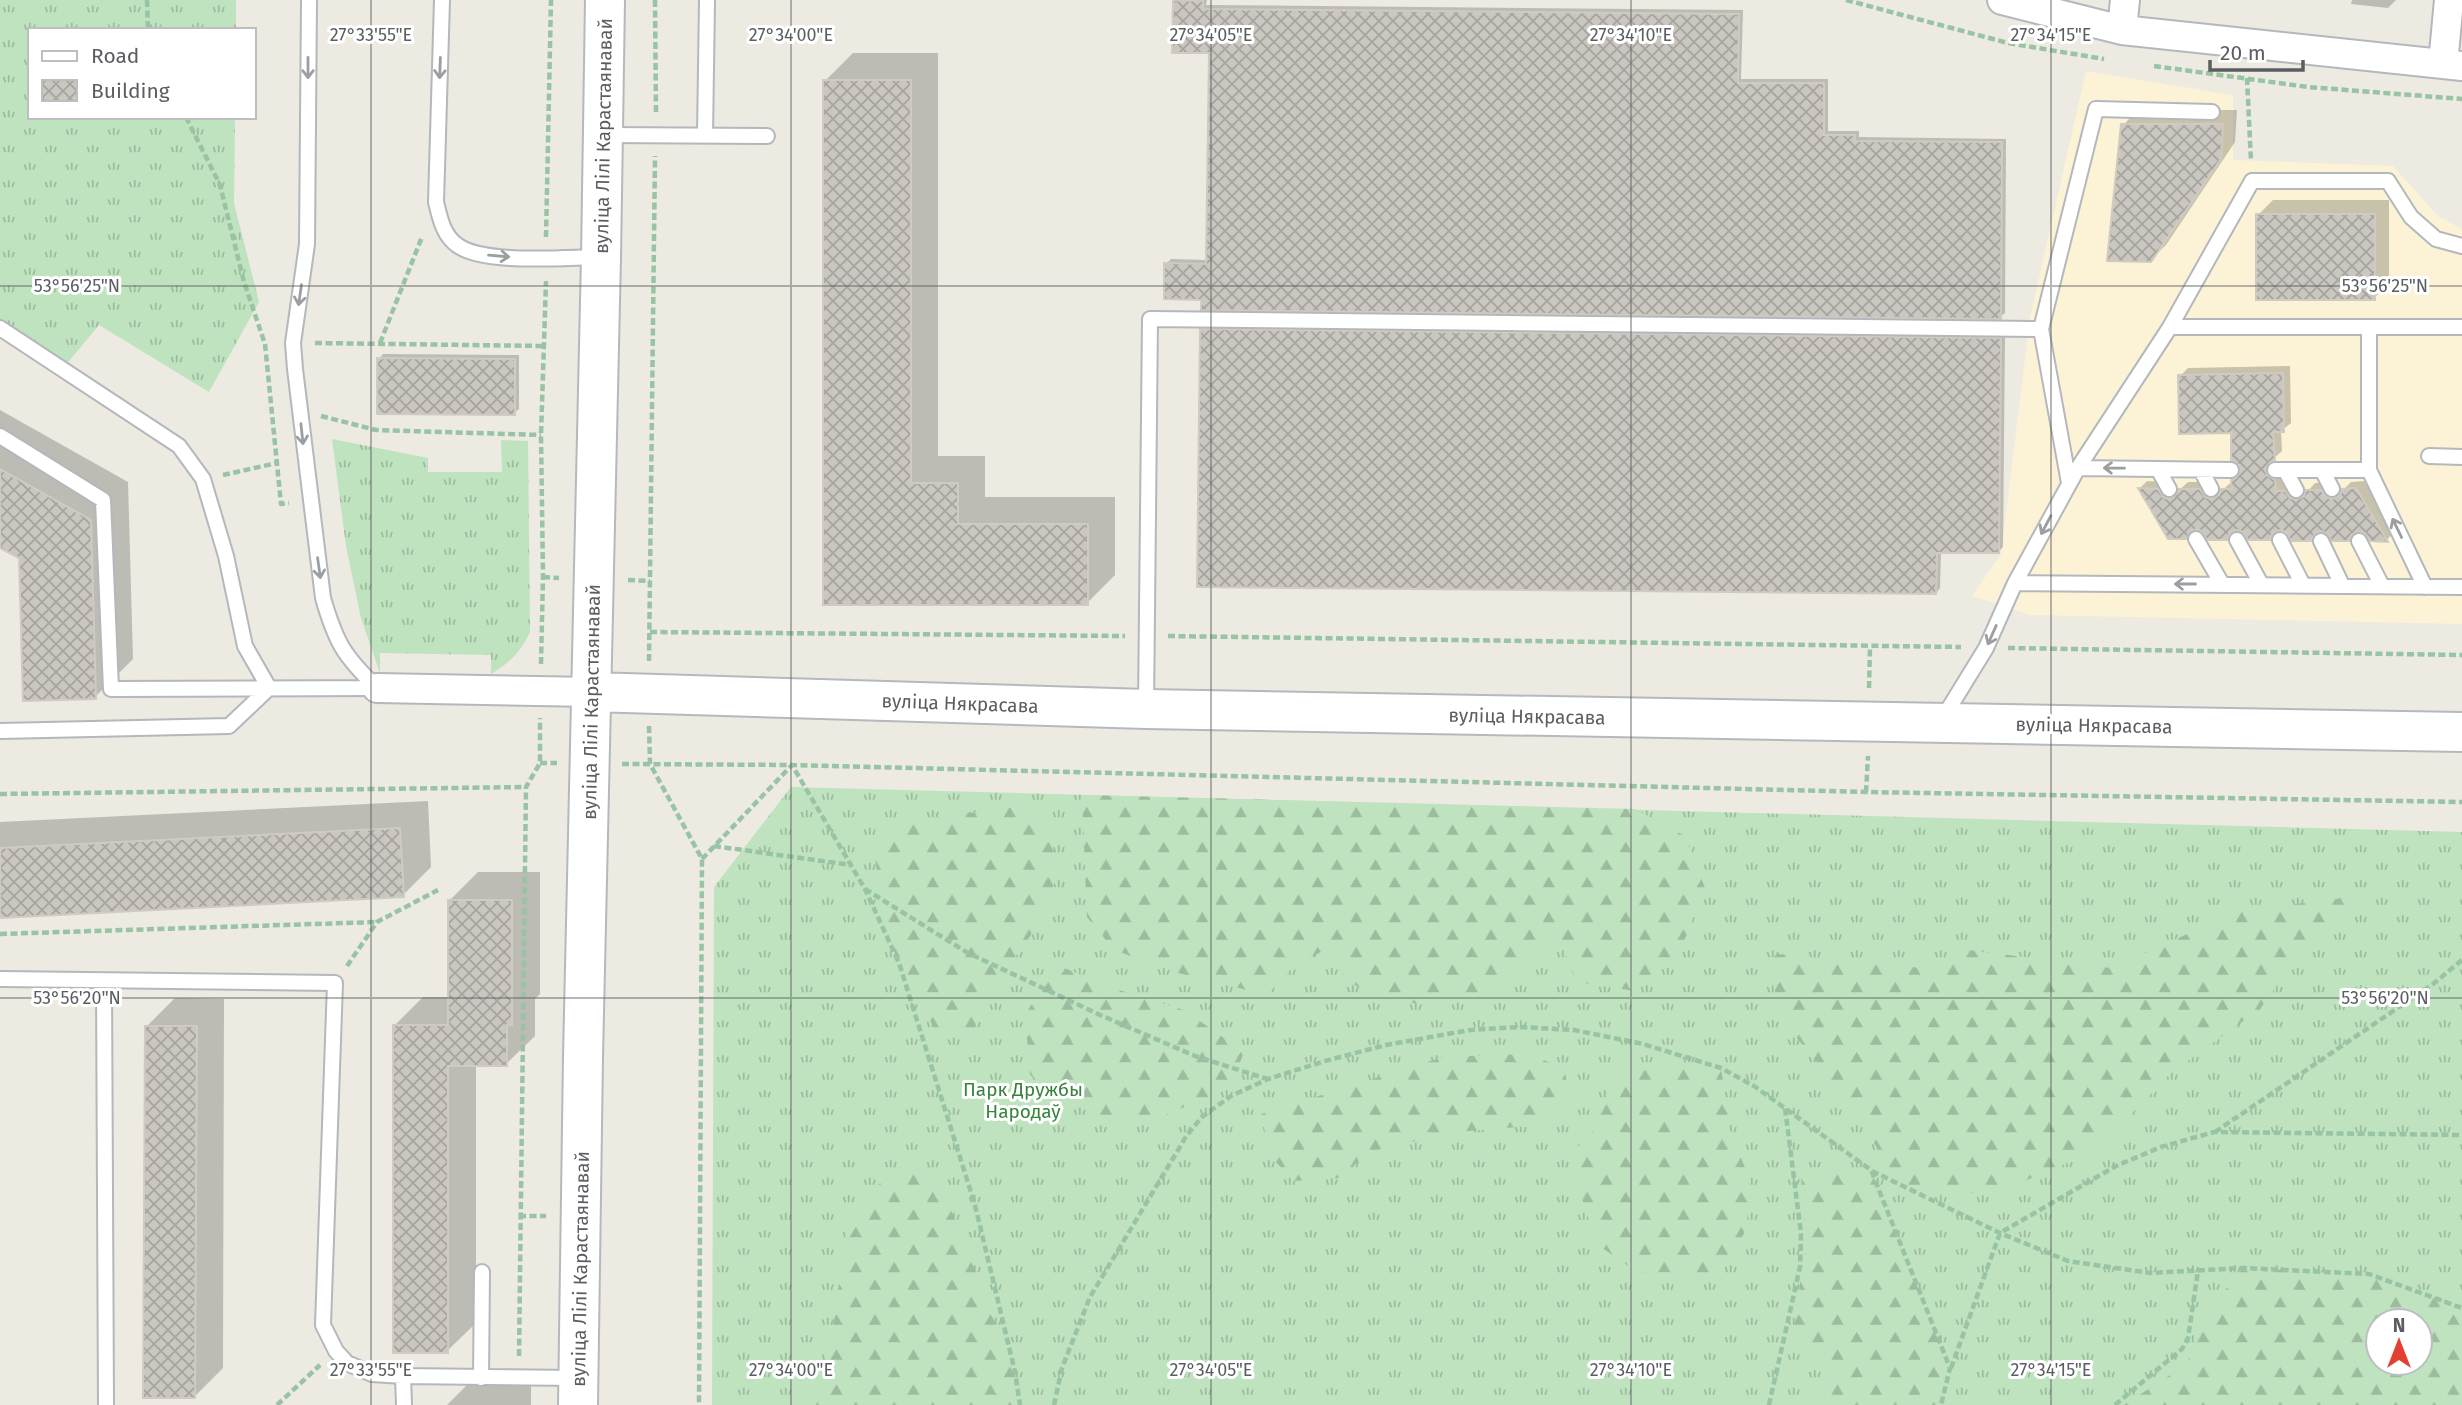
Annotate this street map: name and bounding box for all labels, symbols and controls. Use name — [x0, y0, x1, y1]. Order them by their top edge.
street label: вуліца Лілі Карастаянавай — [590, 18, 617, 254]
text: 27°33'55"E — [330, 24, 412, 46]
text: 27°34'00"E — [749, 24, 833, 46]
text: 27°34'05"E — [1170, 24, 1252, 46]
text: 27°34'10"E — [1590, 24, 1672, 46]
text: 27°34'15"E — [2011, 24, 2091, 46]
legend — [28, 28, 256, 119]
scale bar — [2210, 28, 2303, 72]
text: 20 m — [2220, 40, 2266, 66]
text: Road — [91, 43, 139, 69]
one-way arrow — [301, 56, 315, 79]
one-way arrow — [433, 56, 446, 79]
text: Building — [91, 78, 170, 104]
one-way arrow — [487, 250, 510, 263]
text: 53°56'25"N — [34, 275, 120, 297]
text: 53°56'25"N — [2342, 275, 2428, 297]
one-way arrow — [293, 283, 306, 306]
one-way arrow — [296, 423, 309, 445]
one-way arrow — [2103, 462, 2126, 475]
one-way arrow — [2039, 515, 2053, 535]
one-way arrow — [2390, 518, 2403, 539]
one-way arrow — [313, 556, 326, 579]
one-way arrow — [2174, 577, 2197, 591]
street label: вуліца Лілі Карастаянавай — [578, 584, 605, 820]
one-way arrow — [1985, 624, 1998, 646]
street label: вуліца Някрасава — [881, 689, 1039, 718]
street label: вуліца Някрасава — [1448, 704, 1606, 729]
street label: вуліца Някрасава — [2015, 713, 2173, 738]
text: 53°56'20"N — [33, 987, 121, 1009]
text: 53°56'20"N — [2341, 987, 2429, 1009]
park label: Парк Дружбы Народаў — [963, 1078, 1083, 1123]
street label: вуліца Лілі Карастаянавай — [567, 1151, 594, 1387]
north arrow — [2364, 1307, 2434, 1377]
text: N — [2393, 1314, 2405, 1337]
text: 27°33'55"E — [330, 1359, 412, 1381]
text: 27°34'00"E — [749, 1359, 833, 1381]
text: 27°34'05"E — [1170, 1359, 1252, 1381]
text: 27°34'10"E — [1590, 1359, 1672, 1381]
text: 27°34'15"E — [2011, 1359, 2091, 1381]

